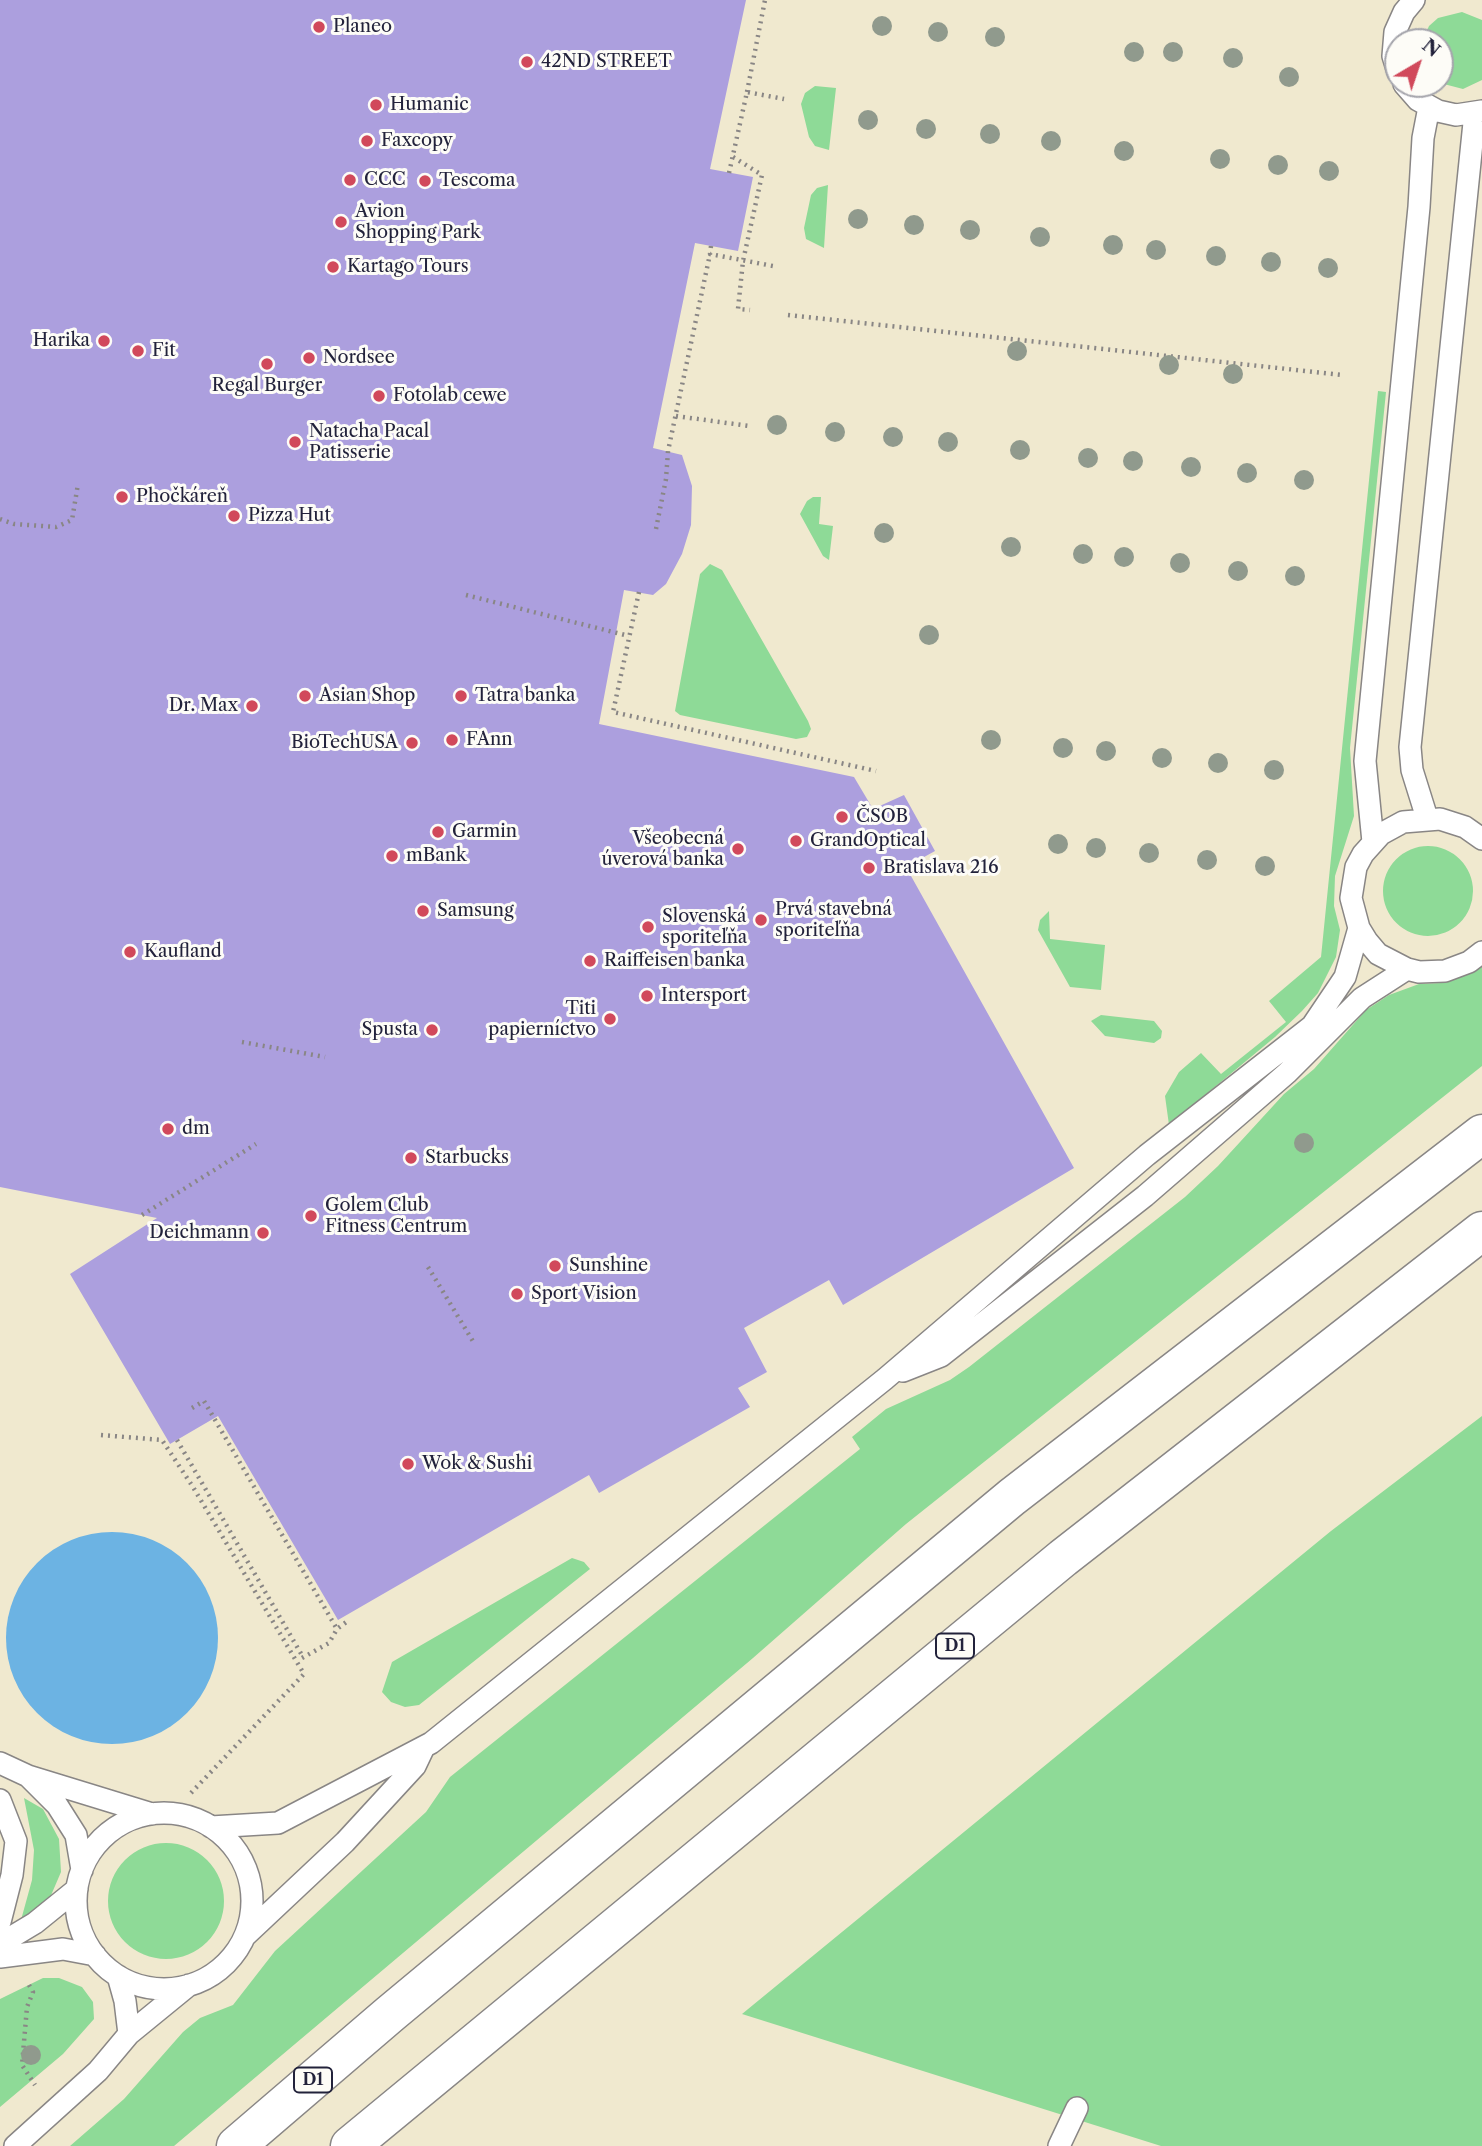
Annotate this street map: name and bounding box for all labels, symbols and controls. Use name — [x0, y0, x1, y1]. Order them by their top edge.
place label: Planeo — [333, 16, 392, 38]
marker: Planeo — [311, 19, 327, 35]
north arrow — [1384, 28, 1454, 98]
text: N — [1418, 34, 1445, 62]
place label: 42ND STREET — [541, 51, 672, 73]
marker: 42ND STREET — [519, 54, 535, 70]
place label: Humanic — [390, 94, 469, 116]
marker: Humanic — [368, 97, 384, 113]
place label: Faxcopy — [381, 130, 453, 152]
marker: Faxcopy — [359, 133, 375, 149]
place label: CCC — [364, 169, 406, 191]
place label: Tescoma — [439, 170, 515, 192]
marker: CCC — [342, 172, 358, 188]
marker: Tescoma — [417, 173, 433, 189]
place label: Avion Shopping Park — [355, 201, 480, 244]
marker: Avion Shopping Park — [333, 214, 349, 230]
place label: Kartago Tours — [347, 256, 468, 278]
marker: Kartago Tours — [325, 259, 341, 275]
place label: Harika — [33, 330, 90, 352]
marker: Harika — [96, 333, 112, 349]
place label: Fit — [152, 340, 175, 362]
marker: Fit — [130, 343, 146, 359]
place label: Nordsee — [323, 347, 395, 369]
marker: Nordsee — [301, 350, 317, 366]
marker: Regal Burger — [259, 356, 275, 372]
place label: Regal Burger — [212, 375, 322, 397]
place label: Fotolab cewe — [393, 385, 507, 407]
marker: Fotolab cewe — [371, 388, 387, 404]
place label: Natacha Pacal Patisserie — [309, 421, 429, 464]
marker: Natacha Pacal Patisserie — [287, 434, 303, 450]
place label: Phočkáreň — [136, 486, 228, 508]
marker: Phočkáreň — [114, 489, 130, 505]
place label: Pizza Hut — [248, 505, 331, 527]
marker: Pizza Hut — [226, 508, 242, 524]
place label: Asian Shop — [319, 685, 415, 707]
place label: Tatra banka — [475, 685, 576, 707]
marker: Asian Shop — [297, 688, 313, 704]
marker: Tatra banka — [453, 688, 469, 704]
place label: Dr. Max — [169, 695, 238, 717]
marker: Dr. Max — [244, 698, 260, 714]
place label: FAnn — [466, 729, 513, 751]
place label: BioTechUSA — [291, 732, 398, 754]
marker: FAnn — [444, 732, 460, 748]
marker: BioTechUSA — [404, 735, 420, 751]
place label: ČSOB — [856, 806, 908, 828]
marker: ČSOB — [834, 809, 850, 825]
place label: Garmin — [452, 821, 517, 843]
marker: Garmin — [430, 824, 446, 840]
place label: Všeobecná úverová banka — [602, 828, 724, 870]
place label: GrandOptical — [810, 830, 926, 852]
marker: GrandOptical — [788, 833, 804, 849]
marker: Všeobecná úverová banka — [730, 841, 746, 857]
place label: mBank — [406, 845, 466, 867]
marker: mBank — [384, 848, 400, 864]
place label: Bratislava 216 — [883, 857, 999, 879]
marker: Bratislava 216 — [861, 860, 877, 876]
place label: Prvá stavebná sporiteľňa — [775, 899, 892, 942]
place label: Samsung — [437, 900, 514, 922]
marker: Samsung — [415, 903, 431, 919]
place label: Slovenská sporiteľňa — [662, 906, 747, 948]
marker: Prvá stavebná sporiteľňa — [753, 912, 769, 928]
marker: Slovenská sporiteľňa — [640, 919, 656, 935]
place label: Kaufland — [144, 941, 222, 963]
marker: Kaufland — [122, 944, 138, 960]
place label: Raiffeisen banka — [604, 950, 745, 972]
marker: Raiffeisen banka — [582, 953, 598, 969]
place label: Intersport — [661, 985, 747, 1007]
marker: Intersport — [639, 988, 655, 1004]
place label: Titi papierníctvo — [488, 998, 596, 1040]
marker: Titi papierníctvo — [602, 1011, 618, 1027]
place label: Spusta — [362, 1019, 418, 1041]
marker: Spusta — [424, 1022, 440, 1038]
place label: dm — [182, 1118, 210, 1140]
marker: dm — [160, 1121, 176, 1137]
place label: Starbucks — [425, 1147, 509, 1169]
marker: Starbucks — [403, 1150, 419, 1166]
place label: Golem Club Fitness Centrum — [325, 1195, 467, 1238]
marker: Golem Club Fitness Centrum — [303, 1208, 319, 1224]
place label: Deichmann — [149, 1222, 249, 1244]
marker: Deichmann — [255, 1225, 271, 1241]
place label: Sunshine — [569, 1255, 648, 1277]
marker: Sunshine — [547, 1258, 563, 1274]
place label: Sport Vision — [531, 1283, 637, 1305]
marker: Sport Vision — [509, 1286, 525, 1302]
place label: Wok & Sushi — [422, 1453, 532, 1475]
marker: Wok & Sushi — [400, 1456, 416, 1472]
road number: D1 — [936, 1634, 974, 1658]
road number: D1 — [294, 2068, 332, 2092]

